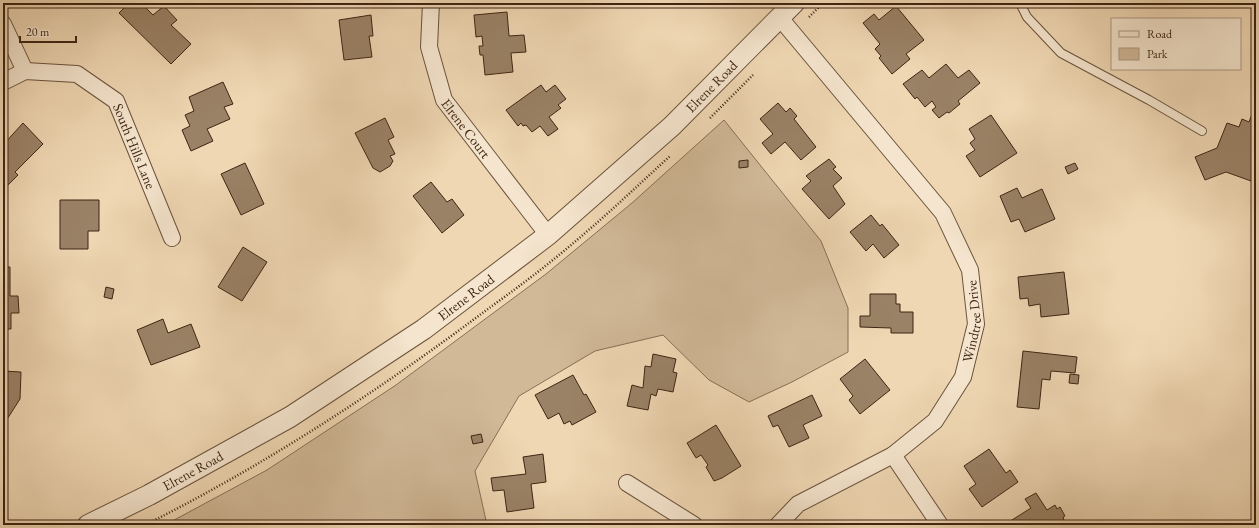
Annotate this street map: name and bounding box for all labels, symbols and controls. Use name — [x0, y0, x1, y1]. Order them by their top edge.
scale bar — [20, 18, 76, 44]
legend — [1111, 18, 1241, 70]
text: 20 m — [26, 24, 50, 40]
text: Road — [1147, 26, 1173, 42]
text: Park — [1147, 46, 1168, 62]
street label: Elrene Road — [682, 56, 742, 116]
street label: Elrene Court — [437, 95, 495, 162]
street label: South Hills Lane — [109, 101, 160, 192]
street label: Elrene Road — [434, 269, 499, 324]
street label: Windtree Drive — [958, 279, 985, 364]
street label: Elrene Road — [159, 446, 227, 495]

